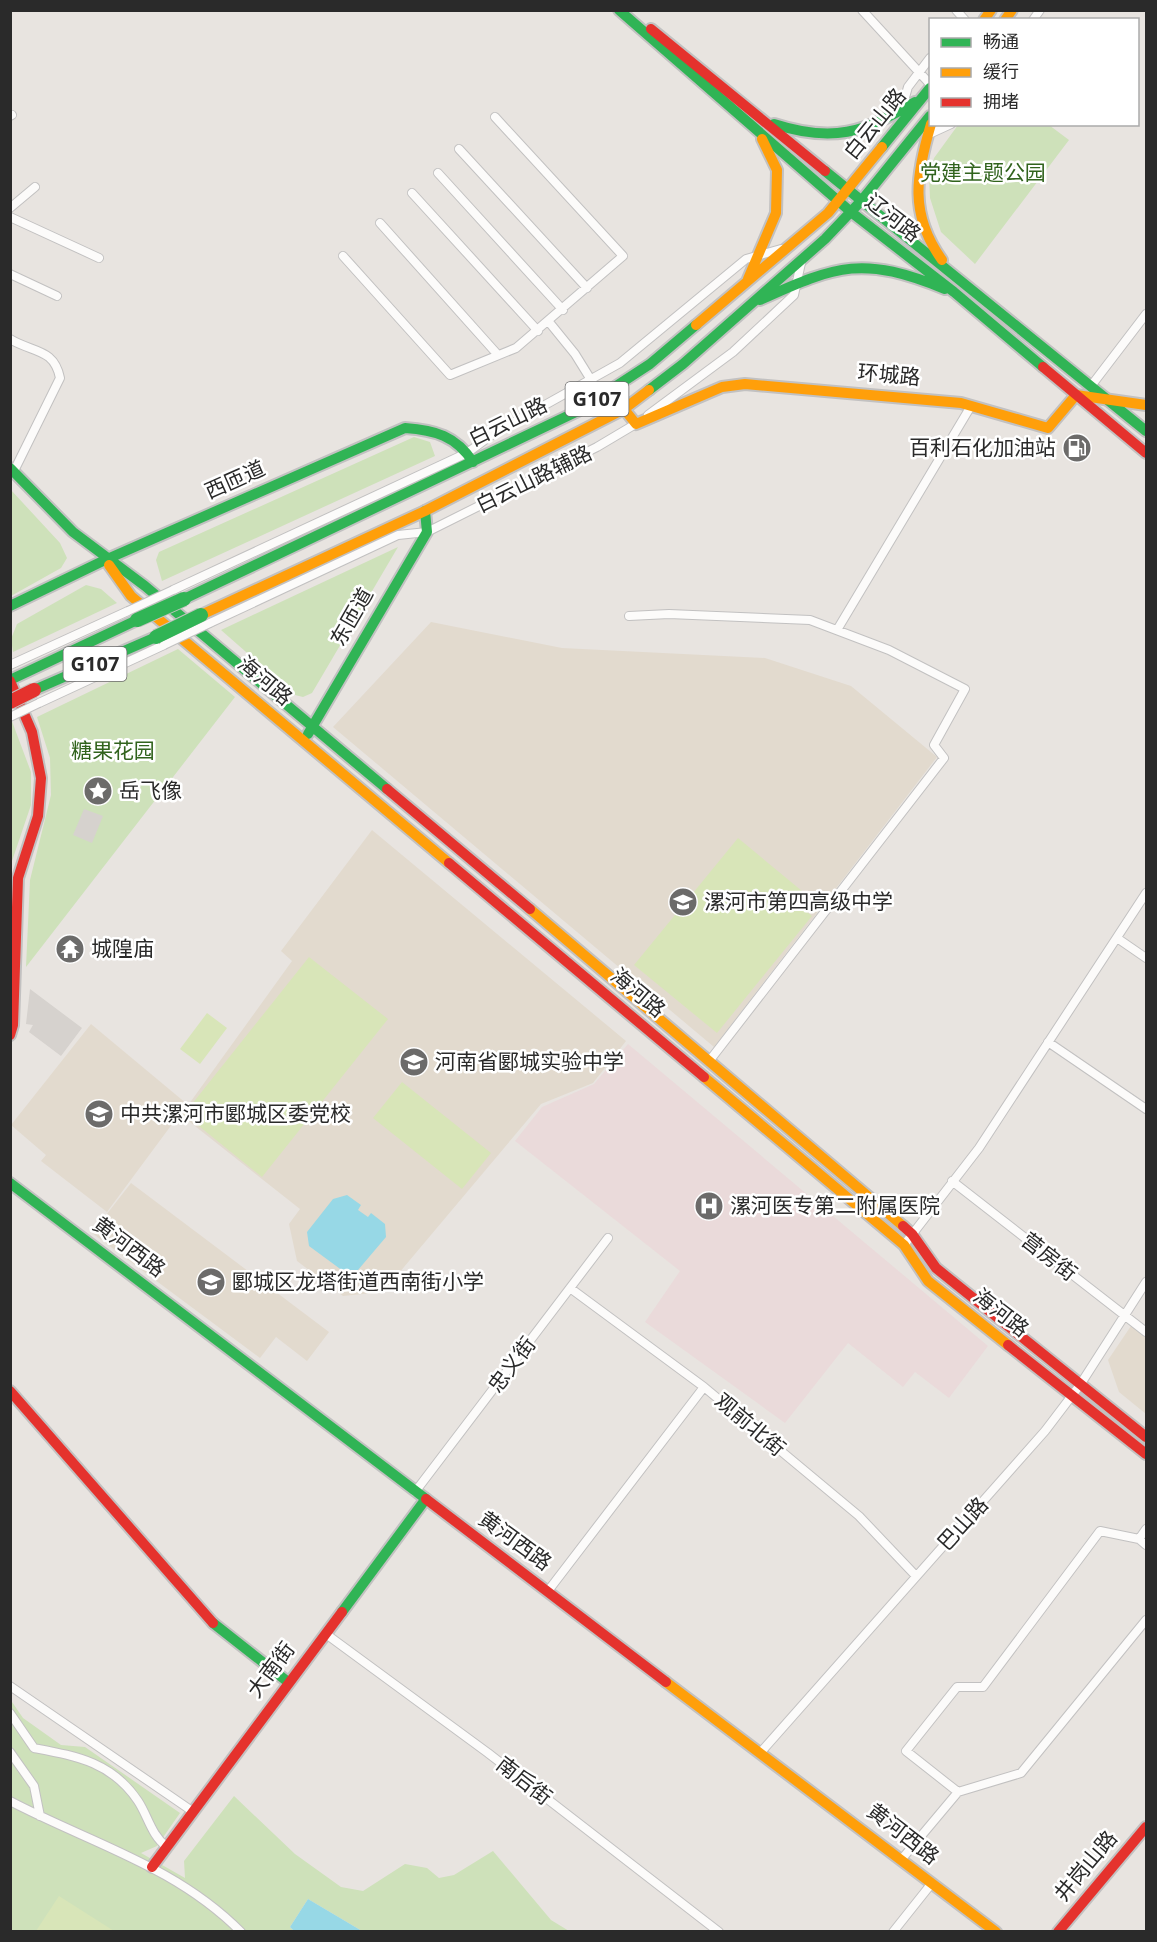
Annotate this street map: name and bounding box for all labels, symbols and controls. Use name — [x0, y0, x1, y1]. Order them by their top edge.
legend — [929, 18, 1139, 126]
text: 畅通 — [983, 29, 1019, 53]
text: 缓行 — [983, 59, 1019, 83]
street label: 白云山路 — [837, 82, 912, 165]
text: 拥堵 — [983, 89, 1019, 113]
park label: 党建主题公园 — [920, 158, 1046, 186]
street label: 辽河路 — [860, 187, 927, 248]
street label: 环城路 — [856, 357, 922, 391]
road number: G107 — [566, 382, 628, 416]
street label: 白云山路 — [464, 390, 551, 452]
fuel station icon: 百利石化加油站 — [1061, 432, 1093, 464]
place label: 百利石化加油站 — [909, 433, 1056, 461]
street label: 白云山路辅路 — [471, 438, 596, 518]
street label: 西匝道 — [200, 453, 269, 505]
street label: 东匝道 — [323, 582, 379, 651]
road number: G107 — [64, 647, 127, 681]
street label: 海河路 — [233, 649, 299, 711]
park label: 糖果花园 — [71, 736, 155, 764]
place icon: 岳飞像 — [82, 775, 114, 807]
place label: 岳飞像 — [119, 776, 182, 804]
school or university icon: 漯河市第四高级中学 — [667, 886, 699, 918]
place label: 漯河市第四高级中学 — [704, 887, 893, 915]
temple icon: 城隍庙 — [54, 933, 86, 965]
place label: 城隍庙 — [91, 934, 154, 962]
street label: 海河路 — [606, 961, 672, 1023]
school or university icon: 河南省郾城实验中学 — [398, 1046, 430, 1078]
place label: 河南省郾城实验中学 — [435, 1047, 624, 1075]
school or university icon: 中共漯河市郾城区委党校 — [83, 1098, 115, 1130]
place label: 中共漯河市郾城区委党校 — [120, 1099, 351, 1127]
hospital icon: 漯河医专第二附属医院 — [693, 1190, 725, 1222]
place label: 漯河医专第二附属医院 — [730, 1191, 940, 1219]
street label: 黄河西路 — [88, 1210, 172, 1283]
street label: 营房街 — [1016, 1226, 1083, 1287]
school or university icon: 郾城区龙塔街道西南街小学 — [195, 1266, 227, 1298]
place label: 郾城区龙塔街道西南街小学 — [232, 1267, 484, 1295]
street label: 海河路 — [968, 1282, 1035, 1343]
street label: 忠义街 — [481, 1331, 541, 1398]
street label: 观前北街 — [709, 1387, 792, 1462]
street label: 巴山路 — [931, 1491, 994, 1556]
street label: 黄河西路 — [473, 1504, 558, 1576]
street label: 大南街 — [240, 1636, 300, 1703]
street label: 南后街 — [491, 1750, 558, 1811]
street label: 黄河西路 — [862, 1796, 945, 1870]
street label: 井岗山路 — [1048, 1824, 1123, 1907]

